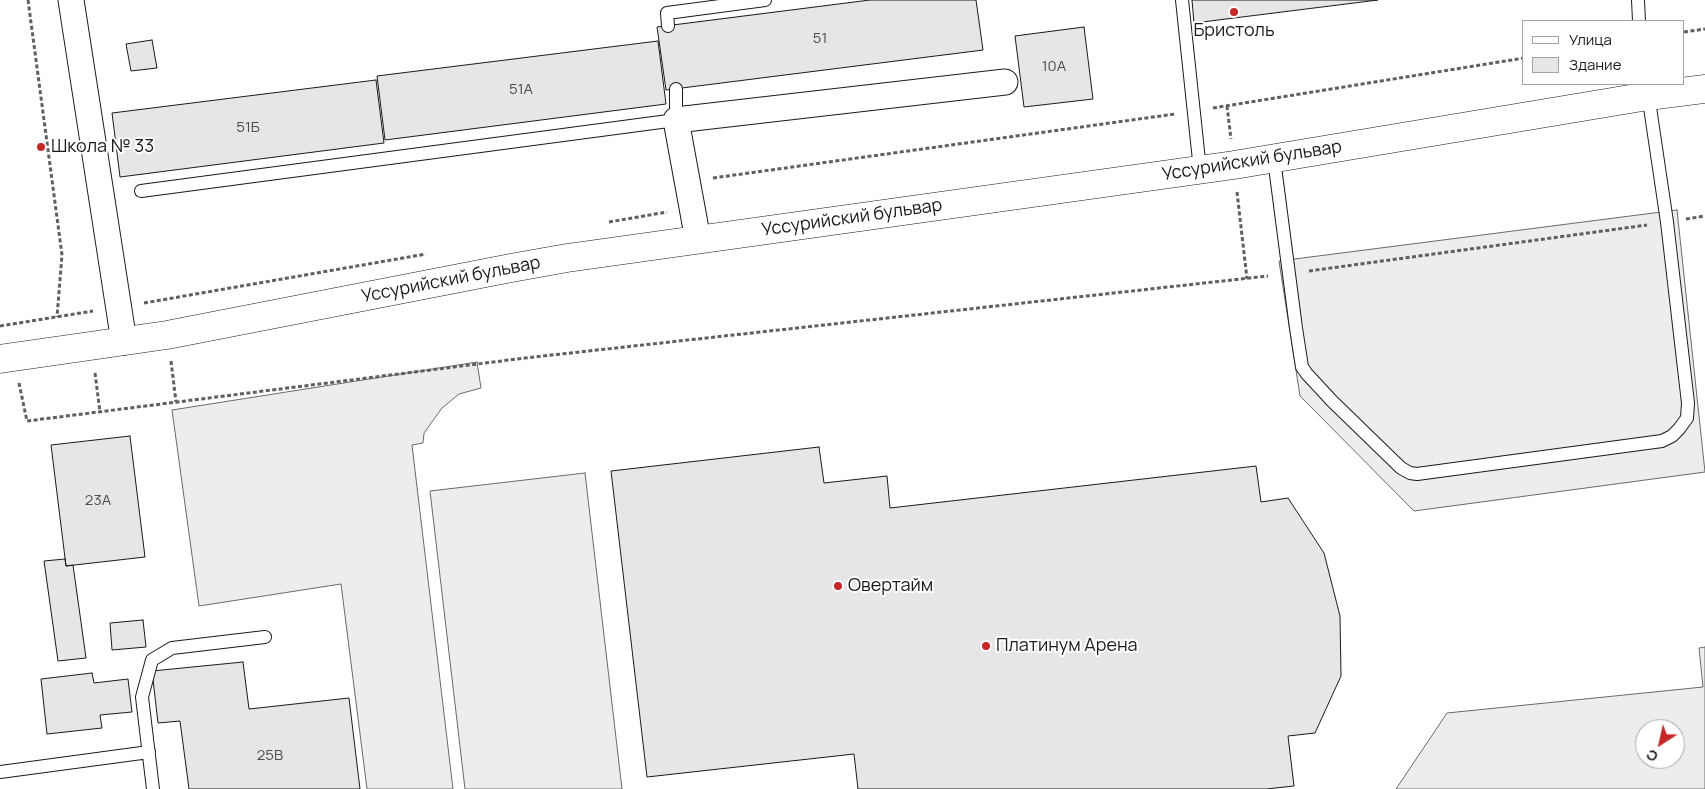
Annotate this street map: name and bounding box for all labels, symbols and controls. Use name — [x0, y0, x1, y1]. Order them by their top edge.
marker: Бристоль — [1228, 6, 1240, 18]
place label: Бристоль — [1193, 20, 1275, 42]
legend — [1522, 20, 1685, 85]
text: Улица — [1569, 29, 1612, 50]
house number: 51 — [813, 30, 827, 48]
text: Здание — [1569, 54, 1621, 75]
house number: 10А — [1042, 58, 1066, 76]
house number: 51А — [509, 81, 533, 99]
house number: 51Б — [236, 119, 260, 137]
place label: Школа № 33 — [51, 136, 154, 158]
street label: Уссурийский бульвар — [1160, 136, 1344, 186]
marker: Школа № 33 — [35, 141, 47, 153]
street label: Уссурийский бульвар — [760, 195, 944, 241]
street label: Уссурийский бульвар — [360, 252, 542, 308]
house number: 23А — [85, 492, 111, 510]
place label: Овертайм — [848, 575, 933, 597]
marker: Овертайм — [832, 580, 844, 592]
place label: Платинум Арена — [996, 635, 1138, 657]
marker: Платинум Арена — [980, 640, 992, 652]
north arrow — [1635, 719, 1685, 769]
text: С — [1642, 745, 1661, 767]
house number: 25В — [257, 747, 283, 765]

